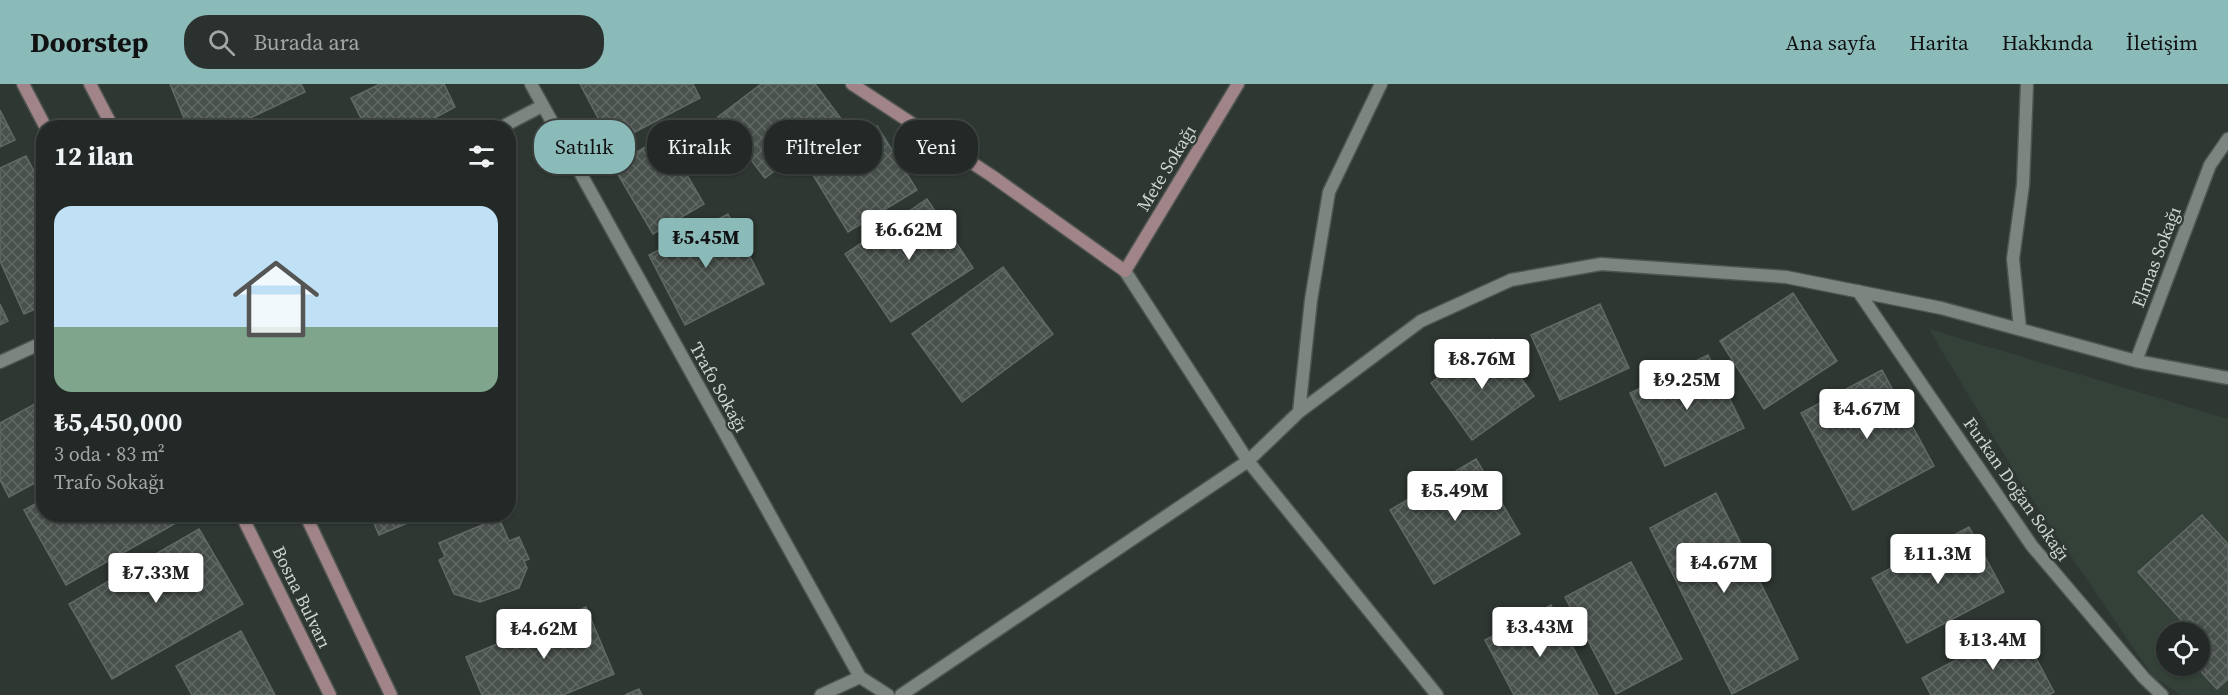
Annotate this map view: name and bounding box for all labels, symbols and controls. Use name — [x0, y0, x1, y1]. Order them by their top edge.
search box — [184, 15, 604, 69]
text: Doorstep — [30, 23, 148, 61]
icon: search — [205, 26, 238, 59]
text: Burada ara — [253, 27, 360, 57]
text: Ana sayfa — [1786, 28, 1876, 57]
text: Harita — [1909, 28, 1969, 57]
text: Hakkında — [2002, 28, 2093, 57]
text: İletişim — [2126, 28, 2198, 57]
chip: Satılık — [534, 120, 635, 174]
chip: Kiralık — [647, 120, 752, 174]
chip: Filtreler — [764, 120, 882, 174]
chip: Yeni — [894, 120, 978, 174]
street label: Mete Sokağı — [1130, 120, 1202, 216]
text: 12 ilan — [54, 138, 134, 174]
icon: filters — [465, 140, 498, 173]
street label: Elmas Sokağı — [2125, 203, 2187, 311]
pin: ₺6.62M — [860, 210, 958, 261]
text: ₺6.62M — [875, 215, 943, 243]
pin: ₺5.45M — [657, 218, 755, 269]
text: ₺5.45M — [672, 223, 740, 251]
icon: home — [222, 245, 330, 353]
street label: Trafo Sokağı — [684, 337, 754, 437]
pin: ₺8.76M — [1433, 339, 1531, 390]
text: ₺8.76M — [1448, 344, 1516, 372]
pin: ₺9.25M — [1638, 360, 1736, 411]
text: ₺9.25M — [1653, 365, 1721, 393]
pin: ₺4.67M — [1818, 389, 1916, 440]
text: ₺4.67M — [1833, 394, 1901, 422]
text: ₺5,450,000 — [54, 404, 182, 440]
street label: Furkan Doğan Sokağı — [1958, 412, 2076, 566]
text: 3 oda · 83 m² — [54, 440, 165, 468]
text: Trafo Sokağı — [54, 468, 165, 496]
pin: ₺5.49M — [1406, 471, 1504, 522]
text: ₺5.49M — [1421, 476, 1489, 504]
pin: ₺11.3M — [1889, 534, 1987, 585]
text: ₺11.3M — [1904, 539, 1972, 567]
street label: Bosna Bulvarı — [266, 542, 338, 652]
pin: ₺4.67M — [1675, 543, 1773, 594]
text: ₺4.67M — [1690, 548, 1758, 576]
pin: ₺7.33M — [107, 553, 205, 604]
text: ₺7.33M — [122, 558, 190, 586]
pin: ₺3.43M — [1491, 607, 1589, 658]
pin: ₺4.62M — [495, 609, 593, 660]
text: ₺3.43M — [1506, 612, 1574, 640]
text: ₺4.62M — [510, 614, 578, 642]
pin: ₺13.4M — [1944, 620, 2042, 671]
map controls — [2156, 622, 2210, 676]
button: locate — [2156, 622, 2210, 676]
text: ₺13.4M — [1959, 625, 2027, 653]

